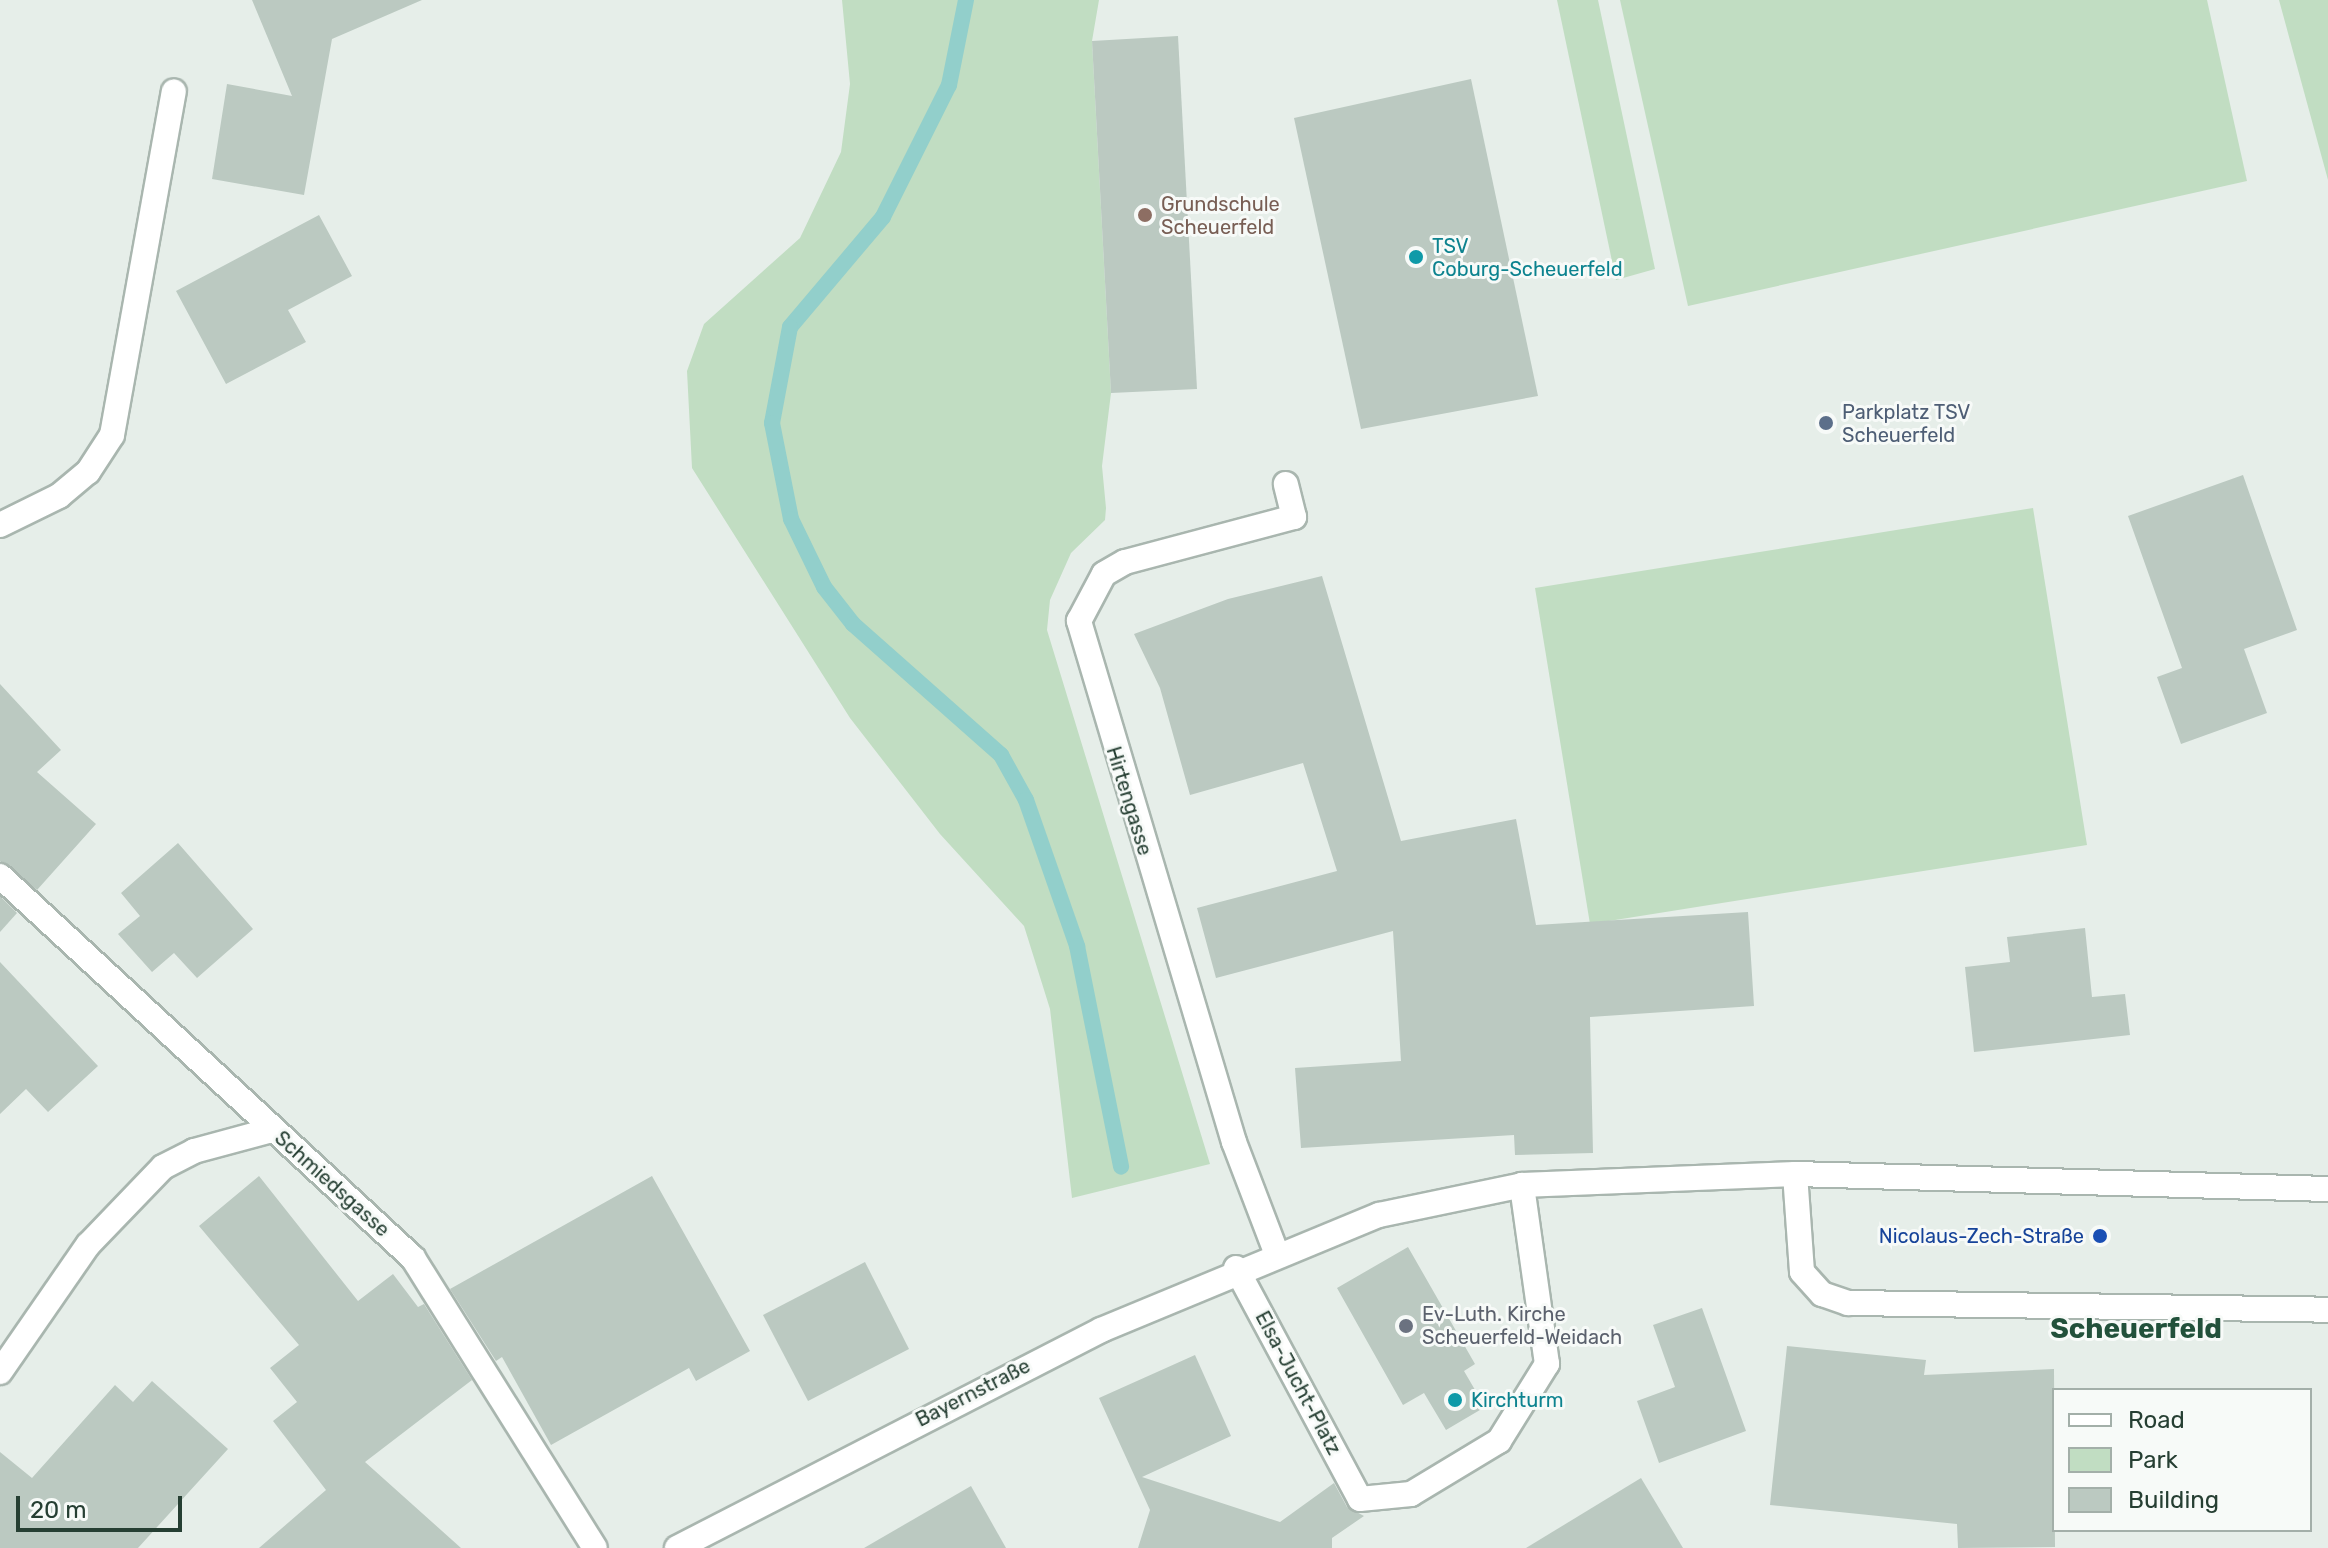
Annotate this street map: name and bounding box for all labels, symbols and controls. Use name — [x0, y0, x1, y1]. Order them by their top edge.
place label: Grundschule Scheuerfeld — [1161, 192, 1280, 239]
marker: Grundschule Scheuerfeld — [1136, 206, 1154, 224]
place label: TSV Coburg-Scheuerfeld — [1432, 234, 1623, 281]
marker: TSV Coburg-Scheuerfeld — [1407, 248, 1425, 266]
place label: Parkplatz TSV Scheuerfeld — [1842, 400, 1971, 447]
marker: Parkplatz TSV Scheuerfeld — [1817, 414, 1835, 432]
street label: Hirtengasse — [1101, 744, 1157, 858]
street label: Schmiedsgasse — [270, 1126, 394, 1242]
place label: Nicolaus-Zech-Straße — [1879, 1224, 2084, 1248]
marker: Nicolaus-Zech-Straße — [2091, 1227, 2109, 1245]
place label: Ev-Luth. Kirche Scheuerfeld-Weidach — [1422, 1302, 1622, 1349]
street label: Elsa-Jucht-Platz — [1250, 1307, 1346, 1459]
district label: Scheuerfeld — [2050, 1312, 2222, 1346]
marker: Ev-Luth. Kirche Scheuerfeld-Weidach — [1397, 1317, 1415, 1335]
street label: Bayernstraße — [912, 1354, 1034, 1432]
place label: Kirchturm — [1471, 1388, 1564, 1412]
legend — [2052, 1388, 2312, 1532]
marker: Kirchturm — [1446, 1391, 1464, 1409]
text: Road — [2128, 1406, 2185, 1434]
text: Park — [2128, 1446, 2178, 1474]
scale bar — [20, 1480, 186, 1530]
text: Building — [2128, 1486, 2219, 1514]
text: 20 m — [30, 1496, 87, 1524]

